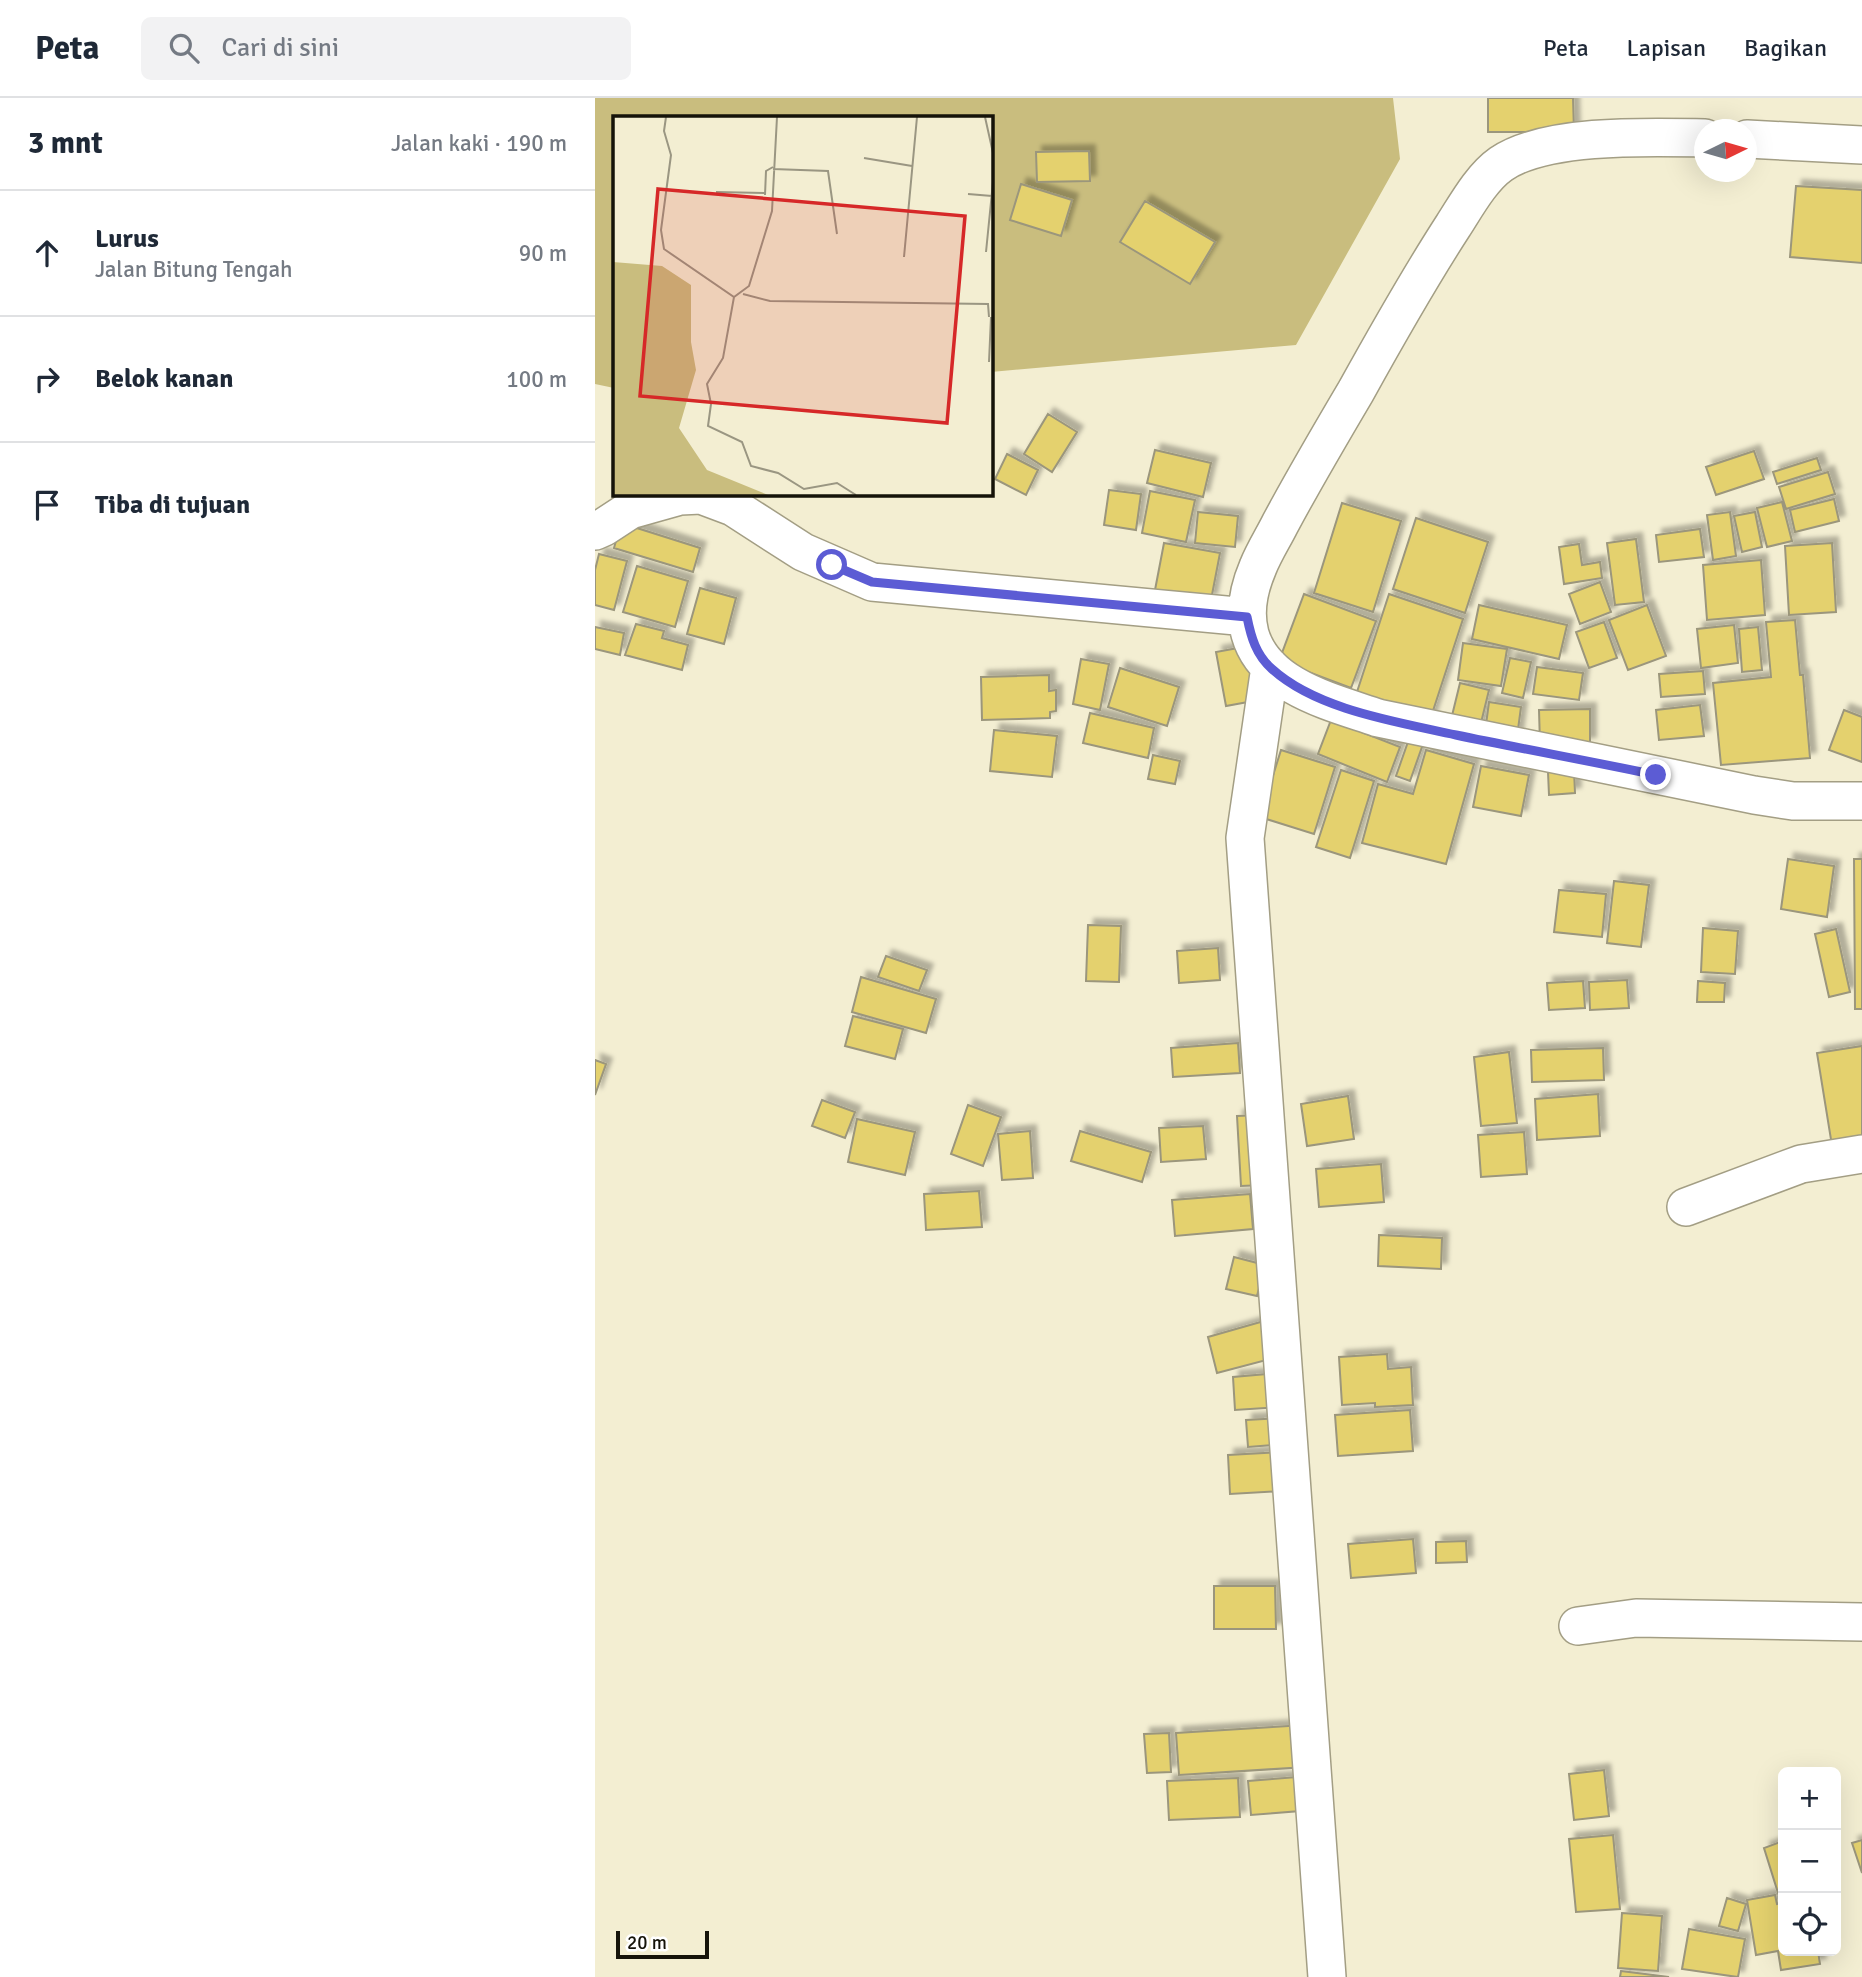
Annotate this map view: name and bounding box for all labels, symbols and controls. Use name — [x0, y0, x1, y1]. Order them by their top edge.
search box — [141, 17, 631, 80]
text: Peta — [35, 28, 99, 69]
icon: search — [165, 29, 203, 67]
text: Cari di sini — [221, 32, 339, 64]
text: Peta — [1543, 33, 1589, 63]
text: Lapisan — [1627, 33, 1706, 63]
text: Bagikan — [1744, 33, 1827, 63]
inset map — [613, 116, 992, 495]
north arrow — [1694, 119, 1757, 182]
text: 3 mnt — [28, 125, 103, 162]
text: Jalan kaki · 190 m — [391, 129, 567, 158]
text: Lurus — [95, 223, 159, 255]
icon: ahead — [28, 234, 66, 272]
text: 90 m — [519, 239, 567, 268]
text: Jalan Bitung Tengah — [95, 255, 293, 284]
icon: right — [28, 360, 66, 398]
text: Belok kanan — [95, 363, 233, 395]
text: 100 m — [506, 365, 567, 394]
icon: arrive — [28, 486, 66, 524]
text: Tiba di tujuan — [95, 489, 250, 521]
route start — [816, 549, 847, 580]
route end — [1640, 759, 1671, 790]
map controls — [1778, 1767, 1841, 1956]
button: + — [1778, 1767, 1841, 1830]
button: − — [1778, 1830, 1841, 1893]
button: locate — [1778, 1893, 1841, 1956]
scale bar — [616, 1928, 709, 1960]
text: 20 m — [627, 1931, 667, 1955]

